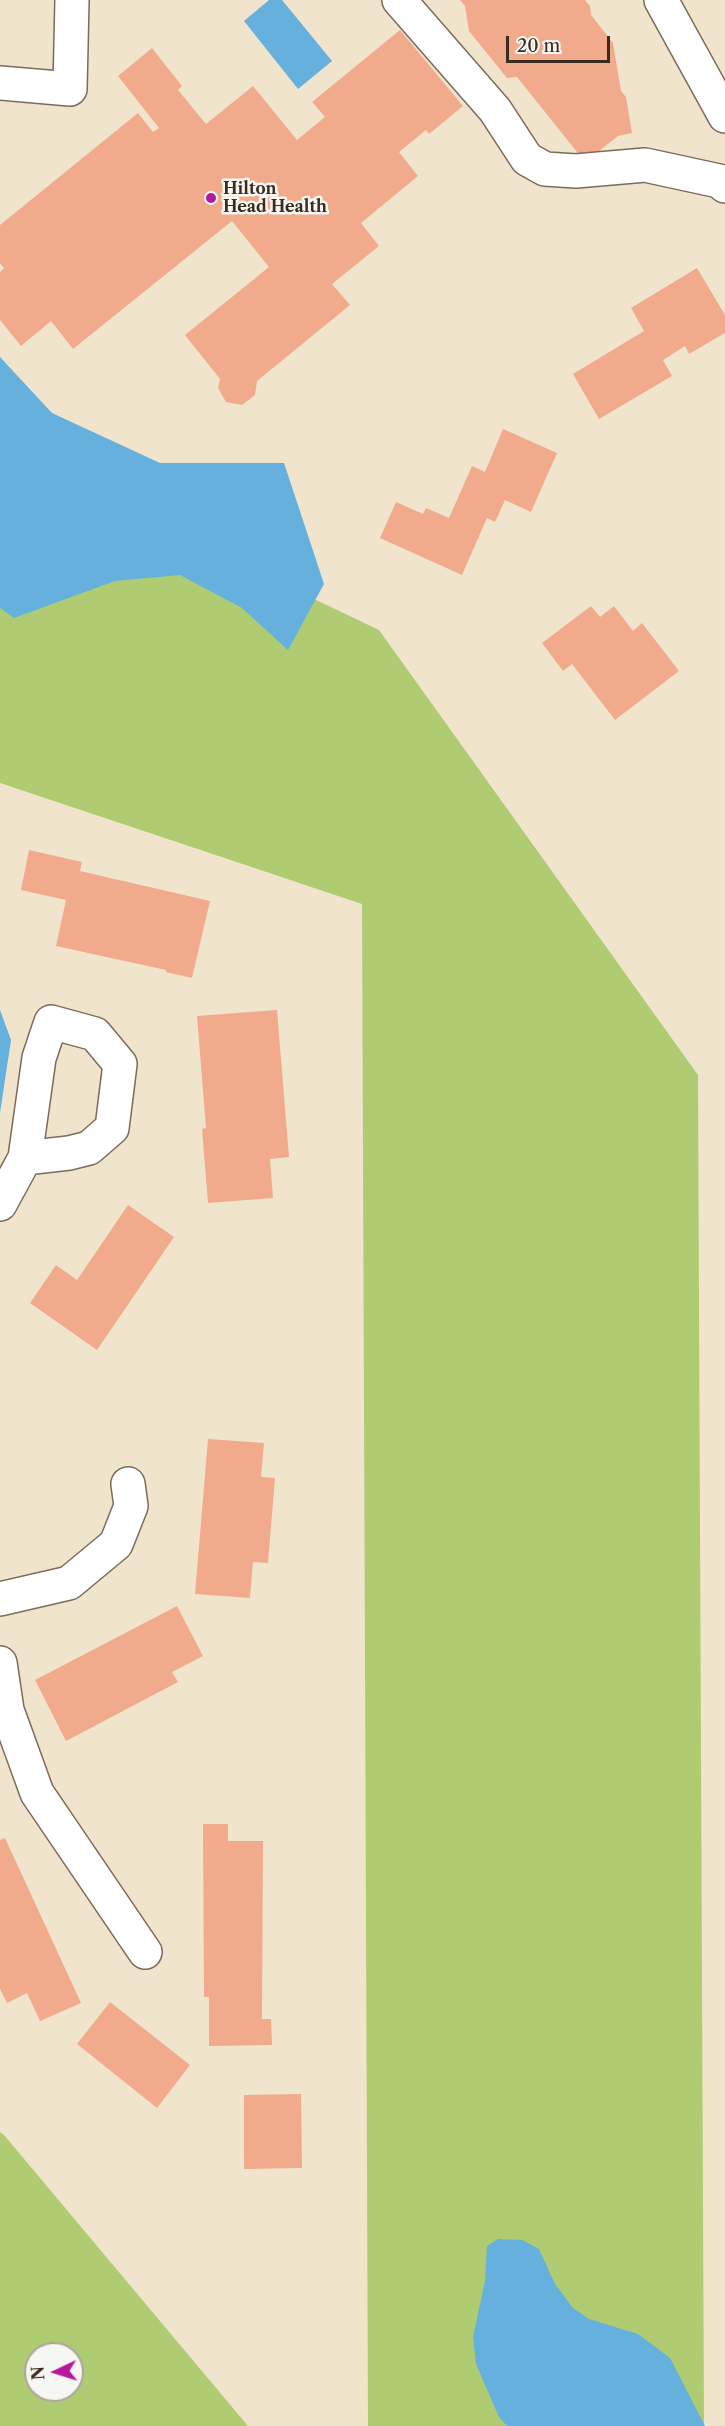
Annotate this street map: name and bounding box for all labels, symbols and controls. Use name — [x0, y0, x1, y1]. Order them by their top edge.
scale bar — [509, 24, 612, 62]
text: 20 m — [517, 35, 560, 57]
place label: Hilton Head Health — [223, 179, 327, 217]
marker: Hilton Head Health — [204, 191, 218, 205]
north arrow — [24, 2342, 84, 2402]
text: N — [28, 2365, 48, 2381]

